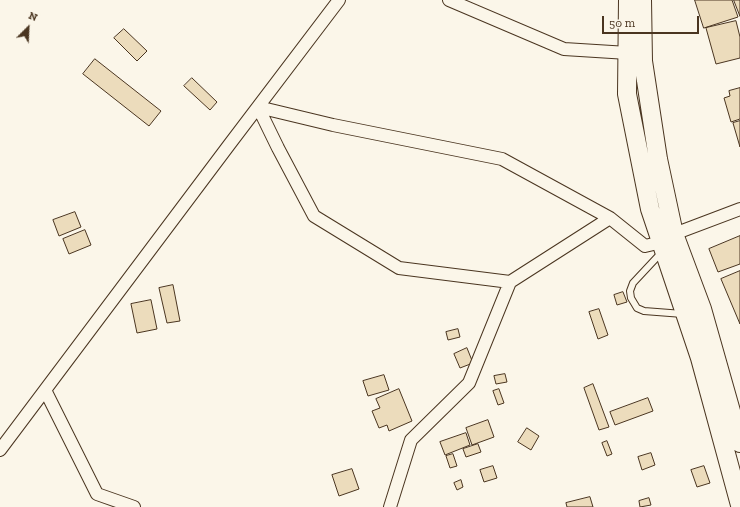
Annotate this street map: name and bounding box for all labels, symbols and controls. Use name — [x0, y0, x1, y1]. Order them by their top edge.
north arrow — [8, 8, 48, 48]
scale bar — [604, 8, 701, 34]
text: N — [27, 9, 40, 24]
text: 50 m — [609, 16, 635, 30]

